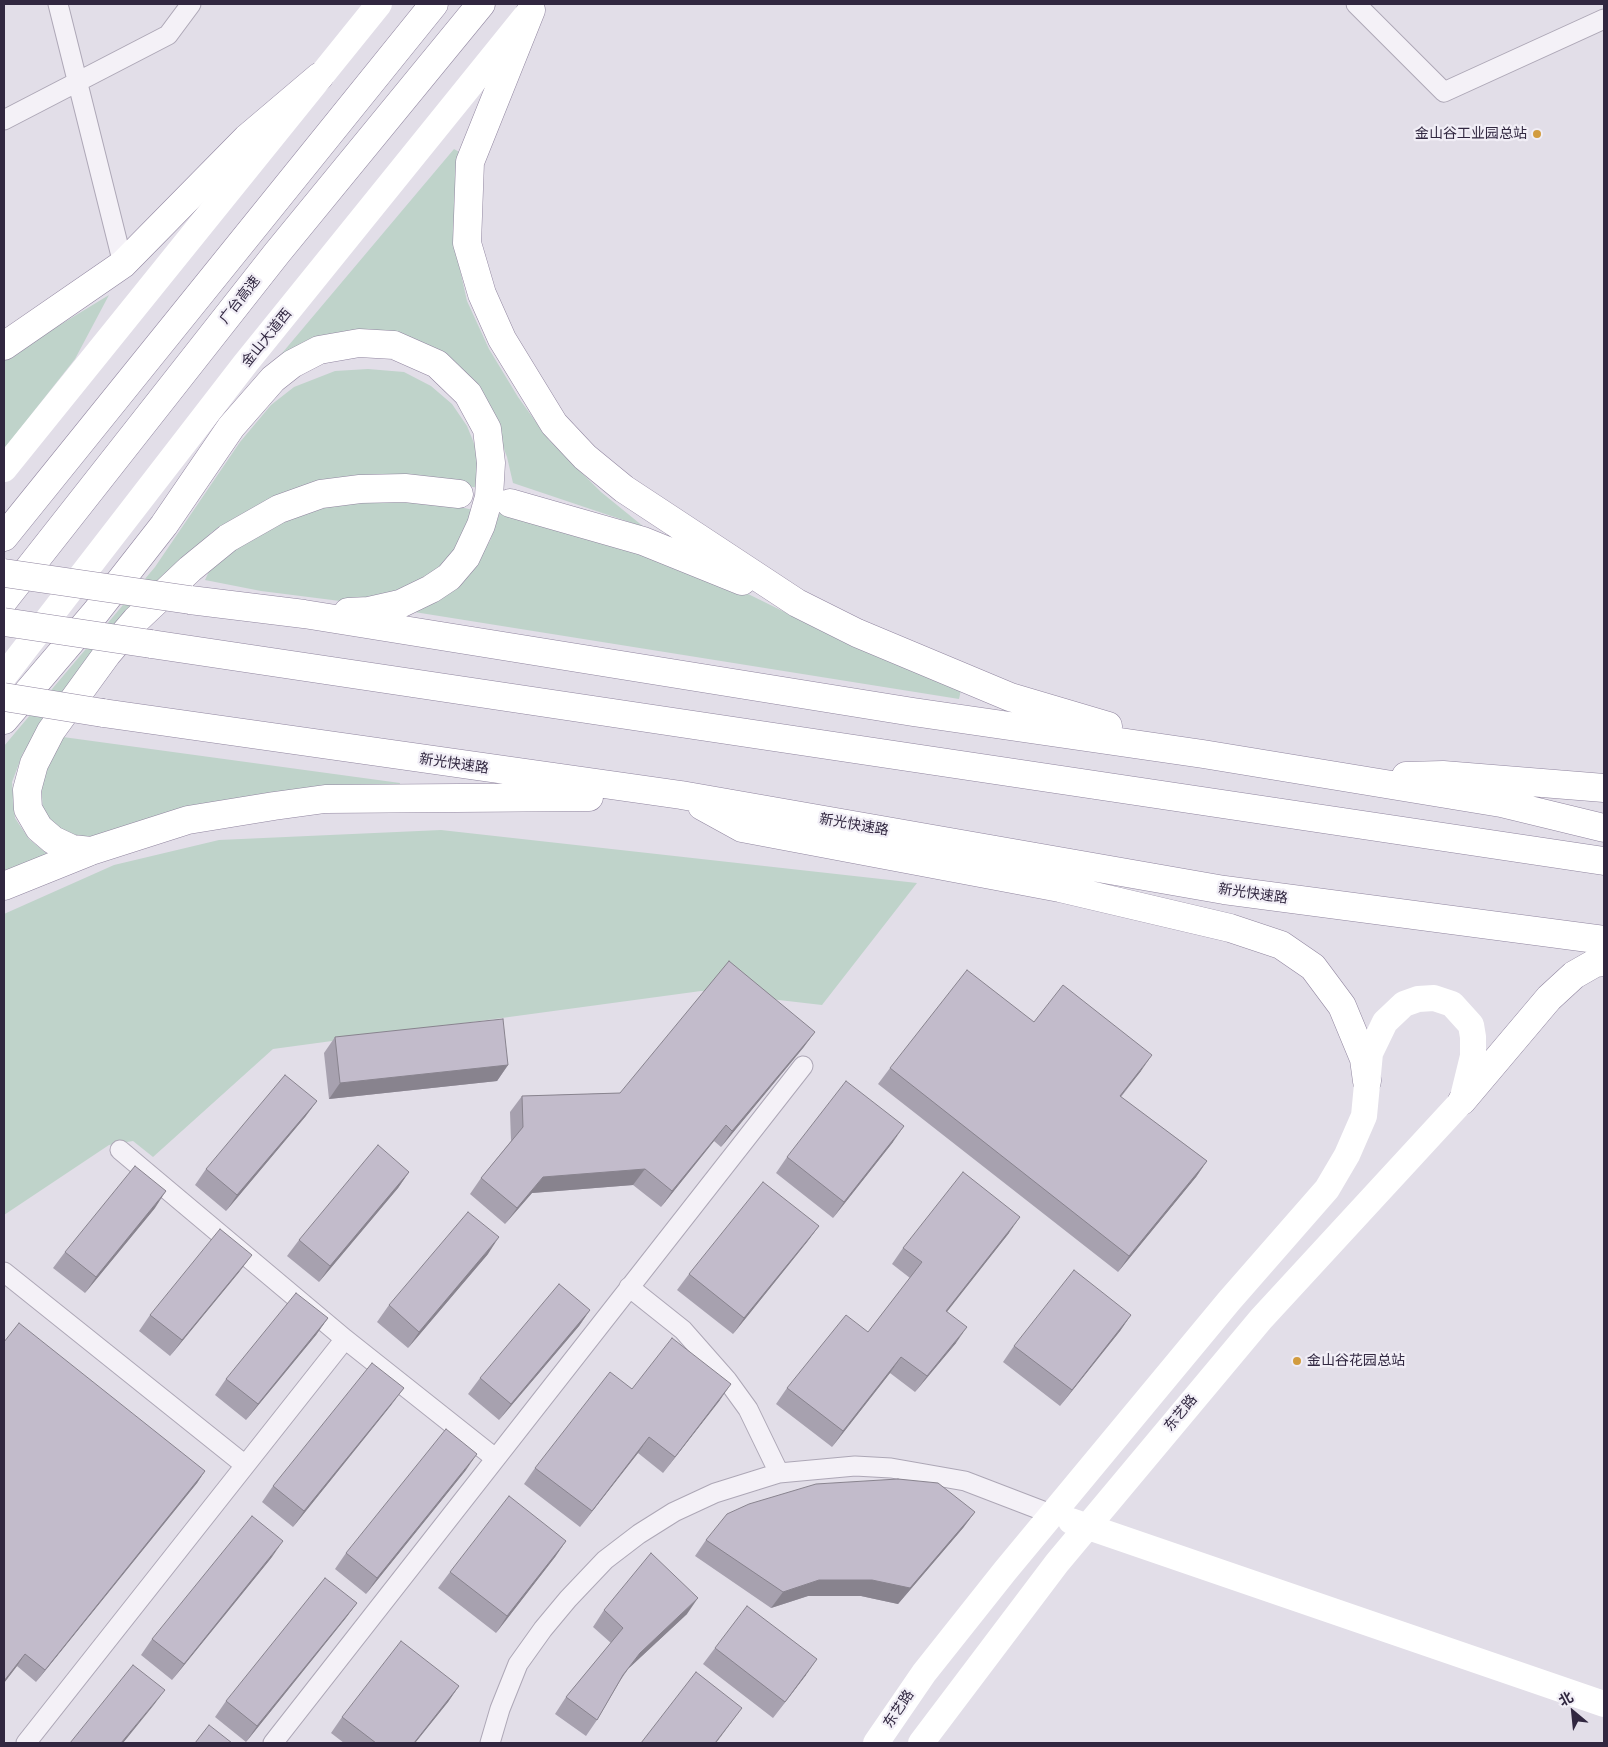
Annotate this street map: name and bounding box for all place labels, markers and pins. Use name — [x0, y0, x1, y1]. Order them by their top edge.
place label: 金山谷工业园总站 — [1415, 126, 1527, 142]
marker: 金山谷工业园总站 — [1531, 128, 1543, 140]
place label: 金山谷花园总站 — [1307, 1353, 1405, 1369]
marker: 金山谷花园总站 — [1291, 1355, 1303, 1367]

